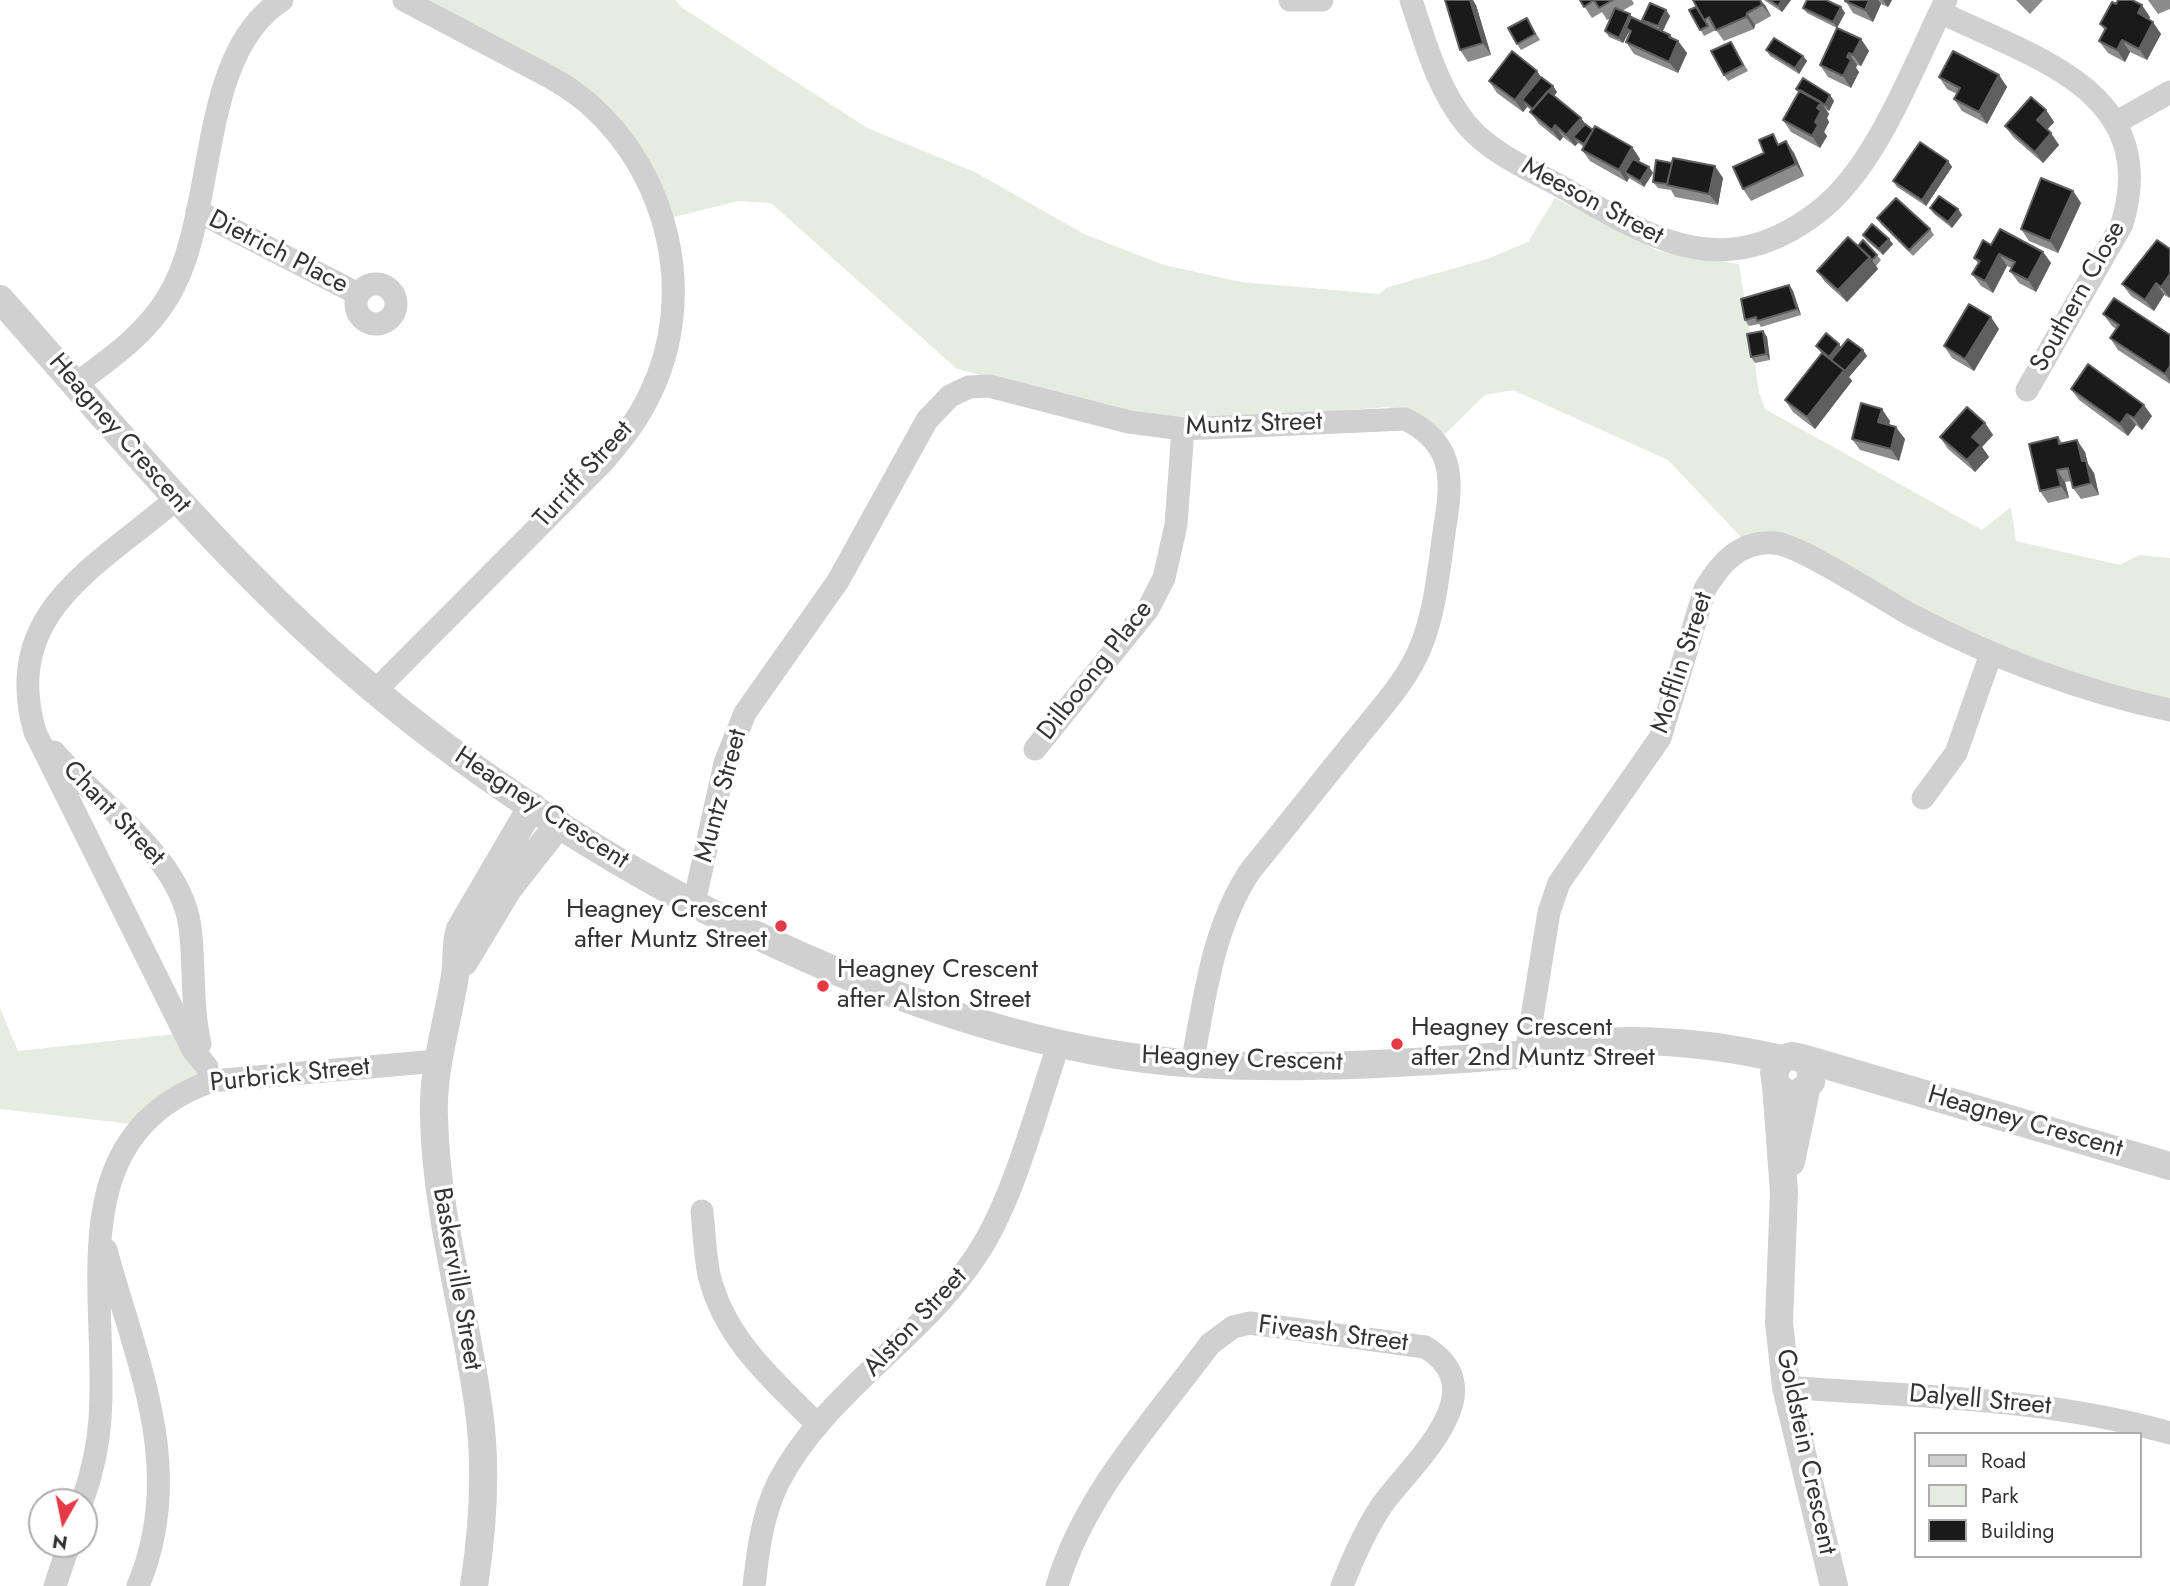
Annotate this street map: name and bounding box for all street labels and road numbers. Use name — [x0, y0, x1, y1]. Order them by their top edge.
street label: Meeson Street — [1516, 152, 1668, 252]
street label: Dietrich Place — [203, 205, 353, 301]
street label: Southern Close — [2025, 216, 2133, 378]
street label: Heagney Crescent — [41, 348, 197, 520]
street label: Muntz Street — [1185, 407, 1323, 443]
street label: Turriff Street — [528, 415, 640, 535]
street label: Mofflin Street — [1646, 589, 1720, 737]
street label: Dilboong Place — [1032, 595, 1160, 747]
street label: Muntz Street — [689, 726, 755, 866]
street label: Heagney Crescent — [448, 741, 634, 877]
street label: Chant Street — [55, 755, 171, 873]
street label: Heagney Crescent — [1141, 1041, 1343, 1079]
street label: Purbrick Street — [209, 1052, 371, 1100]
street label: Heagney Crescent — [1924, 1080, 2126, 1166]
street label: Baskerville Street — [425, 1185, 487, 1373]
street label: Alston Street — [858, 1262, 974, 1384]
street label: Fiveash Street — [1256, 1310, 1410, 1360]
street label: Goldstein Crescent — [1768, 1346, 1842, 1558]
street label: Dalyell Street — [1908, 1379, 2052, 1423]

